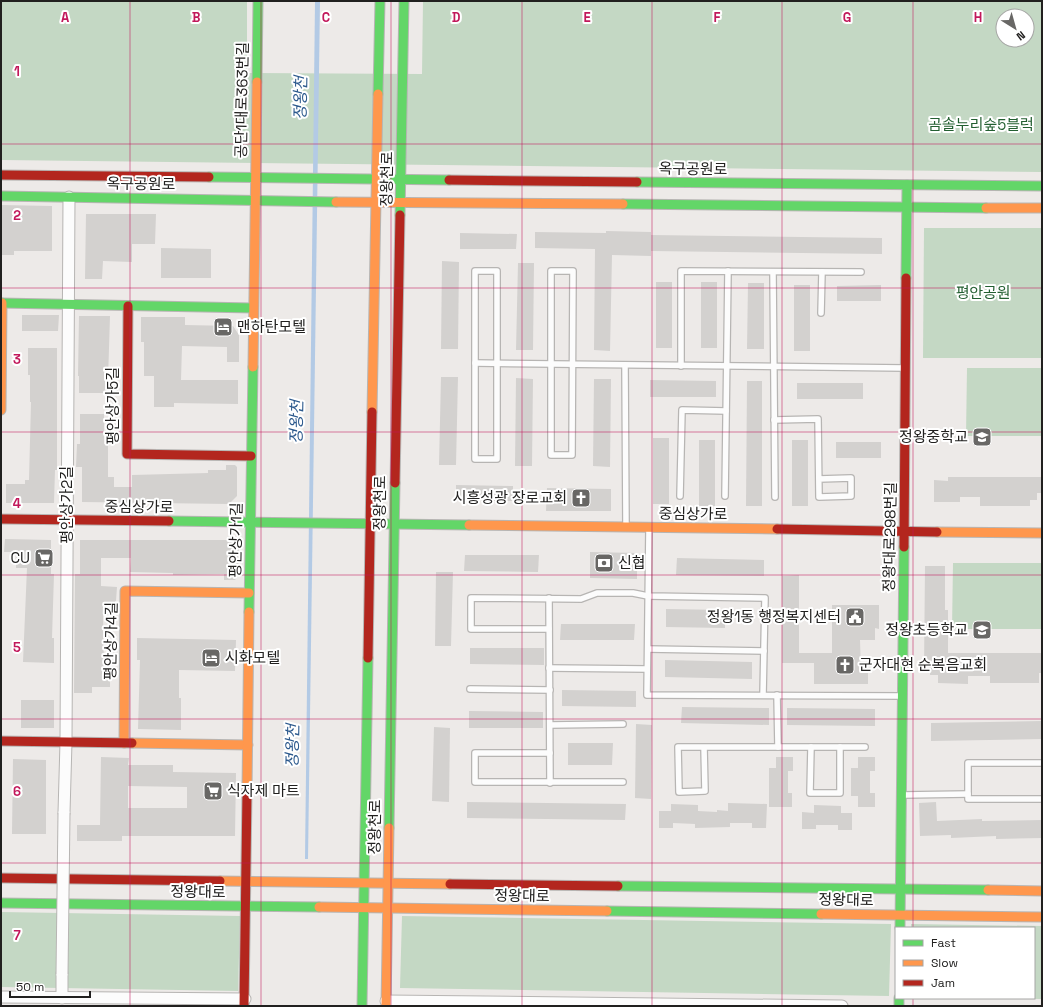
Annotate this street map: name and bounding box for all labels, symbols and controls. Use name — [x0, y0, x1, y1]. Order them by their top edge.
north arrow — [995, 8, 1035, 48]
text: A — [61, 9, 70, 26]
text: B — [192, 9, 201, 26]
text: C — [322, 9, 330, 26]
text: D — [452, 9, 461, 26]
text: E — [583, 9, 591, 26]
text: F — [714, 9, 721, 26]
text: G — [843, 9, 851, 26]
text: H — [974, 9, 982, 26]
text: N — [1014, 28, 1028, 44]
street label: 공단1대로363번길 — [231, 42, 252, 158]
text: 1 — [14, 63, 20, 80]
water label: 정왕천 — [290, 73, 311, 120]
park label: 곰솔누리숲5블럭 — [928, 115, 1034, 134]
street label: 정왕천로 — [377, 151, 396, 207]
street label: 옥구공원로 — [658, 158, 728, 179]
street label: 옥구공원로 — [106, 173, 176, 194]
text: 2 — [13, 207, 21, 224]
park label: 평안공원 — [955, 283, 1011, 302]
hotel icon: 맨하탄모텔 — [212, 316, 234, 338]
place label: 맨하탄모텔 — [237, 317, 306, 336]
text: 3 — [13, 351, 21, 368]
street label: 평안상가5길 — [103, 367, 122, 445]
water label: 정왕천 — [286, 397, 307, 444]
school or university icon: 정왕중학교 — [971, 426, 993, 448]
place label: 정왕중학교 — [899, 427, 968, 446]
street label: 평안상가2길 — [57, 466, 76, 544]
street label: 정왕천로 — [370, 475, 389, 531]
street label: 정왕대로298번길 — [879, 482, 900, 592]
church icon: 시흥성광 장로교회 — [570, 487, 592, 509]
place label: 시흥성광 장로교회 — [453, 488, 567, 507]
text: 4 — [13, 495, 21, 512]
street label: 중심상가로 — [104, 496, 174, 517]
street label: 평안상가1길 — [225, 502, 246, 578]
street label: 중심상가로 — [658, 503, 728, 524]
supermarket icon: CU — [33, 547, 55, 569]
place label: CU — [10, 548, 30, 567]
bank icon: 신협 — [593, 552, 615, 574]
place label: 신협 — [618, 553, 646, 572]
street label: 평안상가4길 — [100, 602, 121, 680]
public building icon: 정왕1동 행정복지센터 — [844, 606, 866, 628]
place label: 정왕1동 행정복지센터 — [707, 607, 841, 626]
school or university icon: 정왕초등학교 — [971, 619, 993, 641]
place label: 정왕초등학교 — [885, 620, 968, 639]
text: 5 — [13, 639, 21, 656]
hotel icon: 시화모텔 — [200, 647, 222, 669]
place label: 시화모텔 — [225, 648, 280, 667]
church icon: 군자대현 순복음교회 — [834, 654, 856, 676]
place label: 군자대현 순복음교회 — [859, 655, 987, 674]
water label: 정왕천 — [282, 721, 303, 768]
supermarket icon: 식자제 마트 — [202, 780, 224, 802]
place label: 식자제 마트 — [227, 781, 300, 800]
text: 6 — [13, 783, 21, 800]
street label: 정왕천로 — [365, 799, 384, 855]
street label: 정왕대로 — [170, 882, 226, 901]
street label: 정왕대로 — [494, 886, 550, 905]
street label: 정왕대로 — [818, 890, 874, 909]
text: 7 — [13, 927, 21, 944]
legend — [895, 927, 1035, 999]
text: Fast — [931, 935, 956, 951]
text: Slow — [931, 955, 958, 971]
scale bar — [10, 973, 90, 999]
text: Jam — [931, 975, 955, 991]
text: 50 m — [16, 979, 44, 995]

